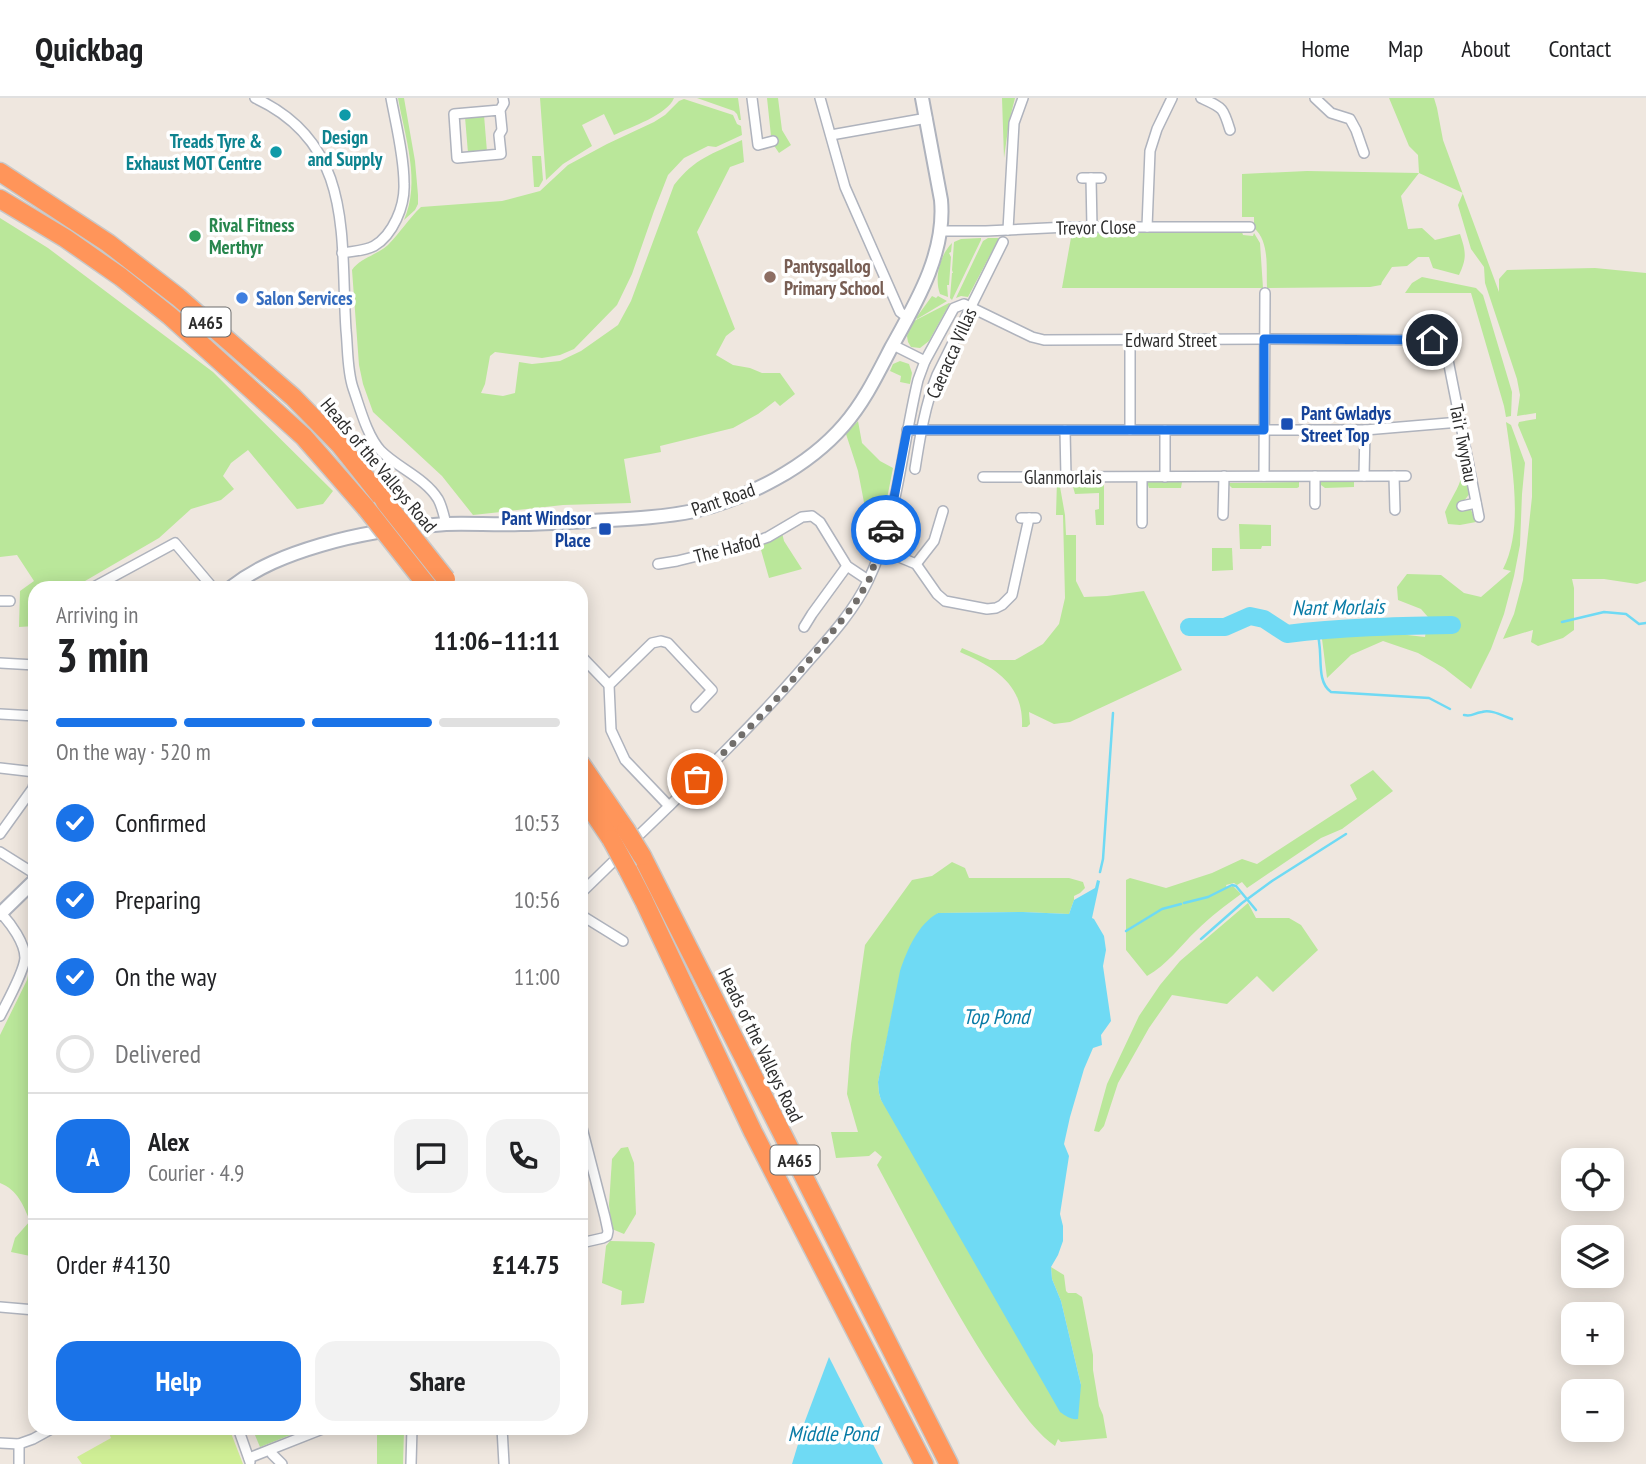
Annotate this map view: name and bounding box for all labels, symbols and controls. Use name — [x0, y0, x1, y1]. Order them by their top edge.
text: Quickbag — [35, 27, 143, 70]
text: Home — [1301, 33, 1350, 64]
text: Map — [1388, 33, 1423, 64]
text: About — [1461, 33, 1510, 64]
text: Contact — [1548, 33, 1611, 64]
marker: Design and Supply — [337, 107, 353, 123]
place label: Design and Supply — [308, 125, 383, 171]
place label: Treads Tyre & Exhaust MOT Centre — [126, 129, 262, 175]
marker: Treads Tyre & Exhaust MOT Centre — [268, 144, 284, 160]
place label: Rival Fitness Merthyr — [209, 213, 295, 259]
street label: Trevor Close — [1056, 214, 1136, 240]
marker: Rival Fitness Merthyr — [187, 228, 203, 244]
place label: Pantysgallog Primary School — [784, 254, 885, 300]
marker: Pantysgallog Primary School — [762, 269, 778, 285]
place label: Salon Services — [256, 286, 353, 310]
marker: Salon Services — [234, 290, 250, 306]
street label: Caeracca Villas — [920, 304, 982, 402]
road number: A465 — [182, 308, 230, 336]
pin — [1402, 310, 1462, 370]
icon: home — [1413, 321, 1451, 359]
street label: Edward Street — [1125, 328, 1218, 352]
street label: Heads of the Valleys Road — [316, 393, 442, 537]
place label: Pant Gwladys Street Top — [1301, 401, 1392, 447]
street label: Tai'r Twynau — [1445, 402, 1483, 484]
marker: Pant Gwladys Street Top — [1279, 416, 1295, 432]
street label: Glanmorlais — [1024, 465, 1102, 489]
street label: Pant Road — [688, 477, 758, 521]
courier — [851, 495, 921, 565]
place label: Pant Windsor Place — [501, 506, 591, 552]
icon: car — [867, 511, 905, 549]
marker: Pant Windsor Place — [597, 521, 613, 537]
street label: The Hafod — [691, 528, 763, 568]
water label: Nant Morlais — [1292, 593, 1386, 621]
text: Arriving in — [56, 600, 138, 629]
text: 11:06–11:11 — [433, 624, 560, 657]
text: 3 min — [56, 625, 149, 685]
text: On the way · 520 m — [56, 737, 211, 766]
pin — [667, 749, 727, 809]
icon: bag — [678, 760, 716, 798]
icon: check — [56, 804, 94, 842]
text: Confirmed — [115, 806, 206, 839]
text: 10:53 — [514, 808, 560, 837]
icon: check — [56, 881, 94, 919]
text: Preparing — [115, 883, 201, 916]
text: 10:56 — [514, 885, 560, 914]
icon: check — [56, 958, 94, 996]
text: On the way — [115, 960, 217, 993]
text: 11:00 — [514, 962, 560, 991]
street label: Heads of the Valleys Road — [713, 964, 809, 1126]
water label: Top Pond — [963, 1003, 1032, 1030]
text: Delivered — [115, 1037, 201, 1070]
button: chat — [394, 1119, 468, 1193]
button: phone — [486, 1119, 560, 1193]
text: Alex — [148, 1125, 189, 1158]
text: A — [86, 1140, 100, 1173]
road number: A465 — [770, 1146, 820, 1175]
map controls — [1561, 1148, 1624, 1442]
button: locate — [1561, 1148, 1624, 1211]
text: Courier · 4.9 — [148, 1158, 244, 1187]
button: layers — [1561, 1225, 1624, 1288]
text: Order #4130 — [56, 1248, 171, 1281]
text: £14.75 — [492, 1248, 560, 1281]
button: + — [1561, 1302, 1624, 1365]
button: Help — [56, 1341, 301, 1421]
button: Share — [315, 1341, 560, 1421]
button: − — [1561, 1379, 1624, 1442]
water label: Middle Pond — [788, 1420, 881, 1447]

